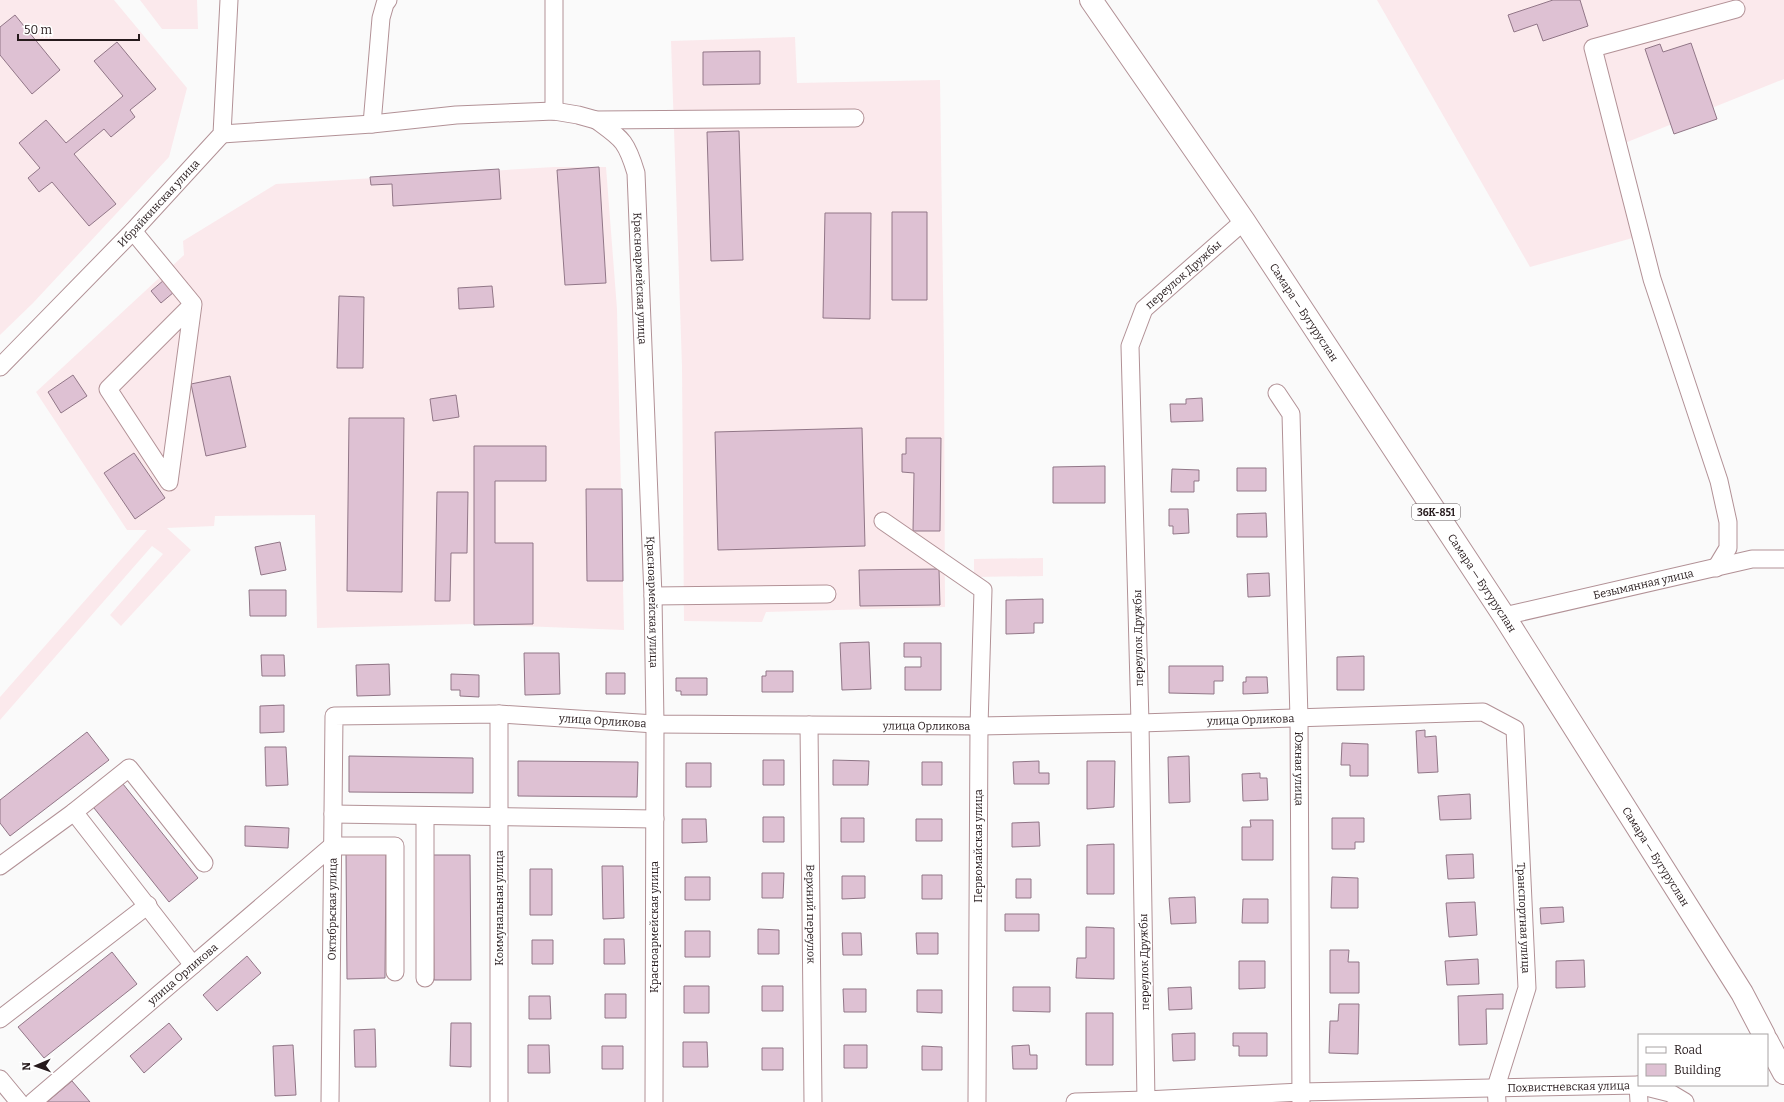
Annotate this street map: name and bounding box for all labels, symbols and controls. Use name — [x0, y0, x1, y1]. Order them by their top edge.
scale bar — [18, 16, 139, 42]
text: 50 m — [24, 23, 53, 37]
street label: Ибряйкинская улица — [115, 157, 202, 250]
street label: Красноармейская улица — [631, 212, 649, 345]
street label: переулок Дружбы — [1143, 238, 1224, 312]
street label: Самара — Бугуруслан — [1267, 261, 1341, 364]
road number: 36К-851 — [1412, 504, 1460, 520]
street label: Самара — Бугуруслан — [1445, 532, 1519, 635]
street label: Красноармейская улица — [644, 536, 660, 668]
street label: Безымянная улица — [1592, 567, 1695, 602]
street label: переулок Дружбы — [1131, 589, 1146, 686]
street label: улица Орликова — [558, 712, 647, 730]
street label: улица Орликова — [1206, 712, 1295, 728]
street label: улица Орликова — [882, 719, 970, 733]
street label: Южная улица — [1292, 732, 1305, 806]
street label: Первомайская улица — [972, 789, 985, 903]
street label: Самара — Бугуруслан — [1619, 805, 1691, 909]
street label: Коммунальная улица — [493, 850, 506, 966]
street label: Октябрьская улица — [325, 858, 340, 960]
street label: Красноармейская улица — [648, 861, 661, 993]
street label: Транспортная улица — [1514, 862, 1532, 974]
street label: Верхний переулок — [803, 864, 818, 964]
street label: переулок Дружбы — [1137, 913, 1152, 1010]
street label: улица Орликова — [145, 941, 220, 1008]
legend — [1638, 1034, 1768, 1086]
text: Road — [1674, 1043, 1702, 1057]
north arrow — [16, 1046, 56, 1086]
text: N — [20, 1061, 33, 1071]
text: Building — [1674, 1063, 1721, 1077]
street label: Похвистневская улица — [1507, 1079, 1630, 1095]

